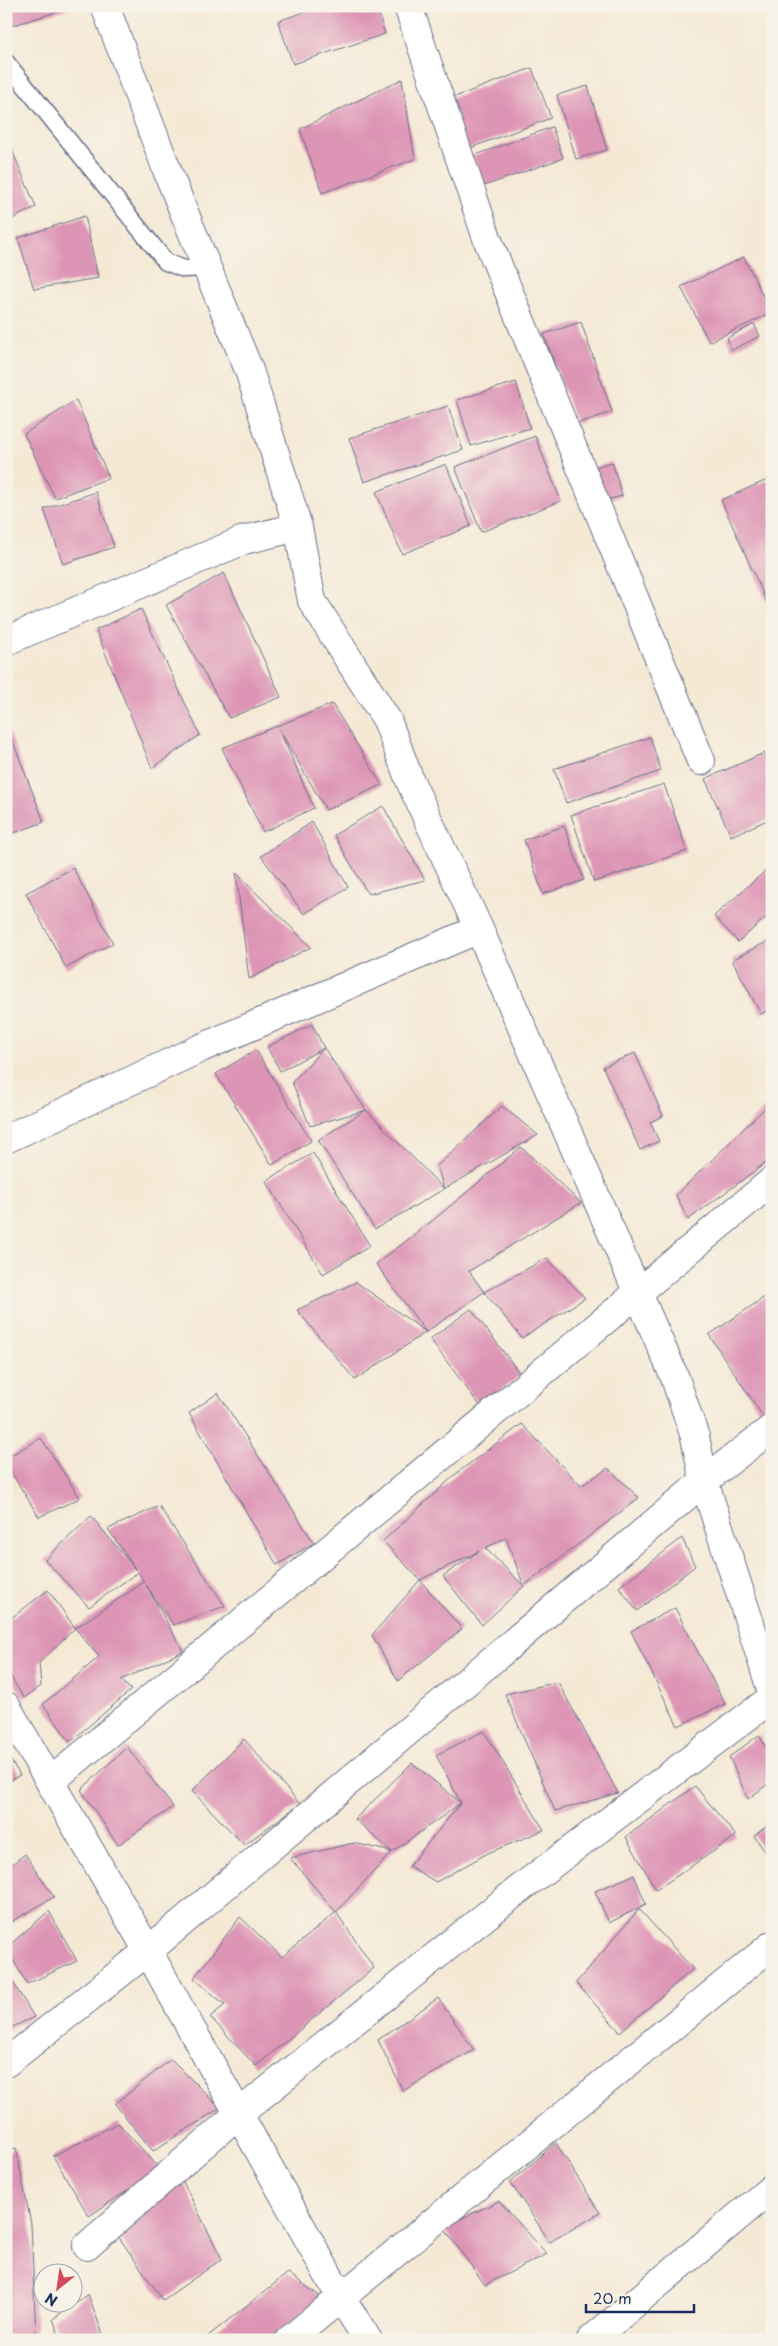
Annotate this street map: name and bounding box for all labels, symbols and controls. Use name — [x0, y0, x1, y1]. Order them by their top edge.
north arrow — [32, 2264, 82, 2314]
scale bar — [586, 2281, 693, 2313]
text: 20 m — [593, 2286, 632, 2309]
text: N — [41, 2288, 61, 2312]

